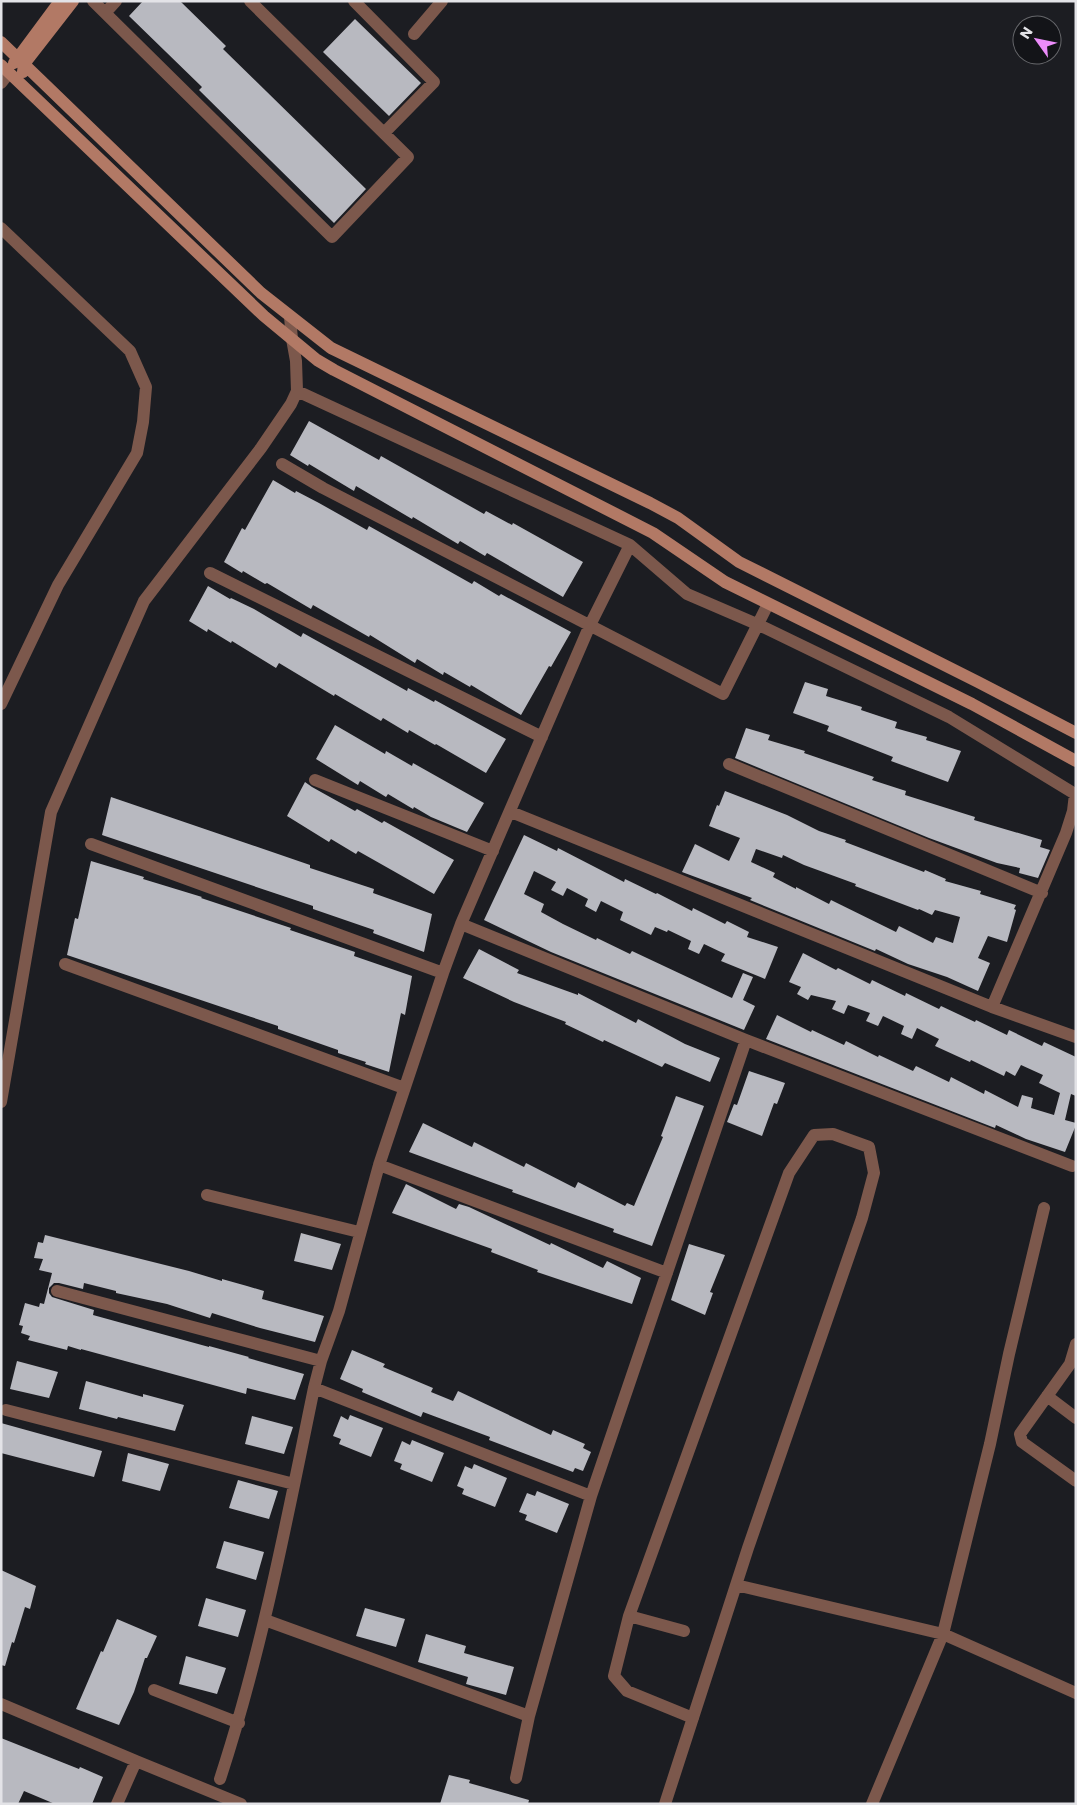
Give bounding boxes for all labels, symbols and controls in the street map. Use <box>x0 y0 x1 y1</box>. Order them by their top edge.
north arrow <box>1012 15 1062 65</box>
text: N <box>1015 23 1037 43</box>

